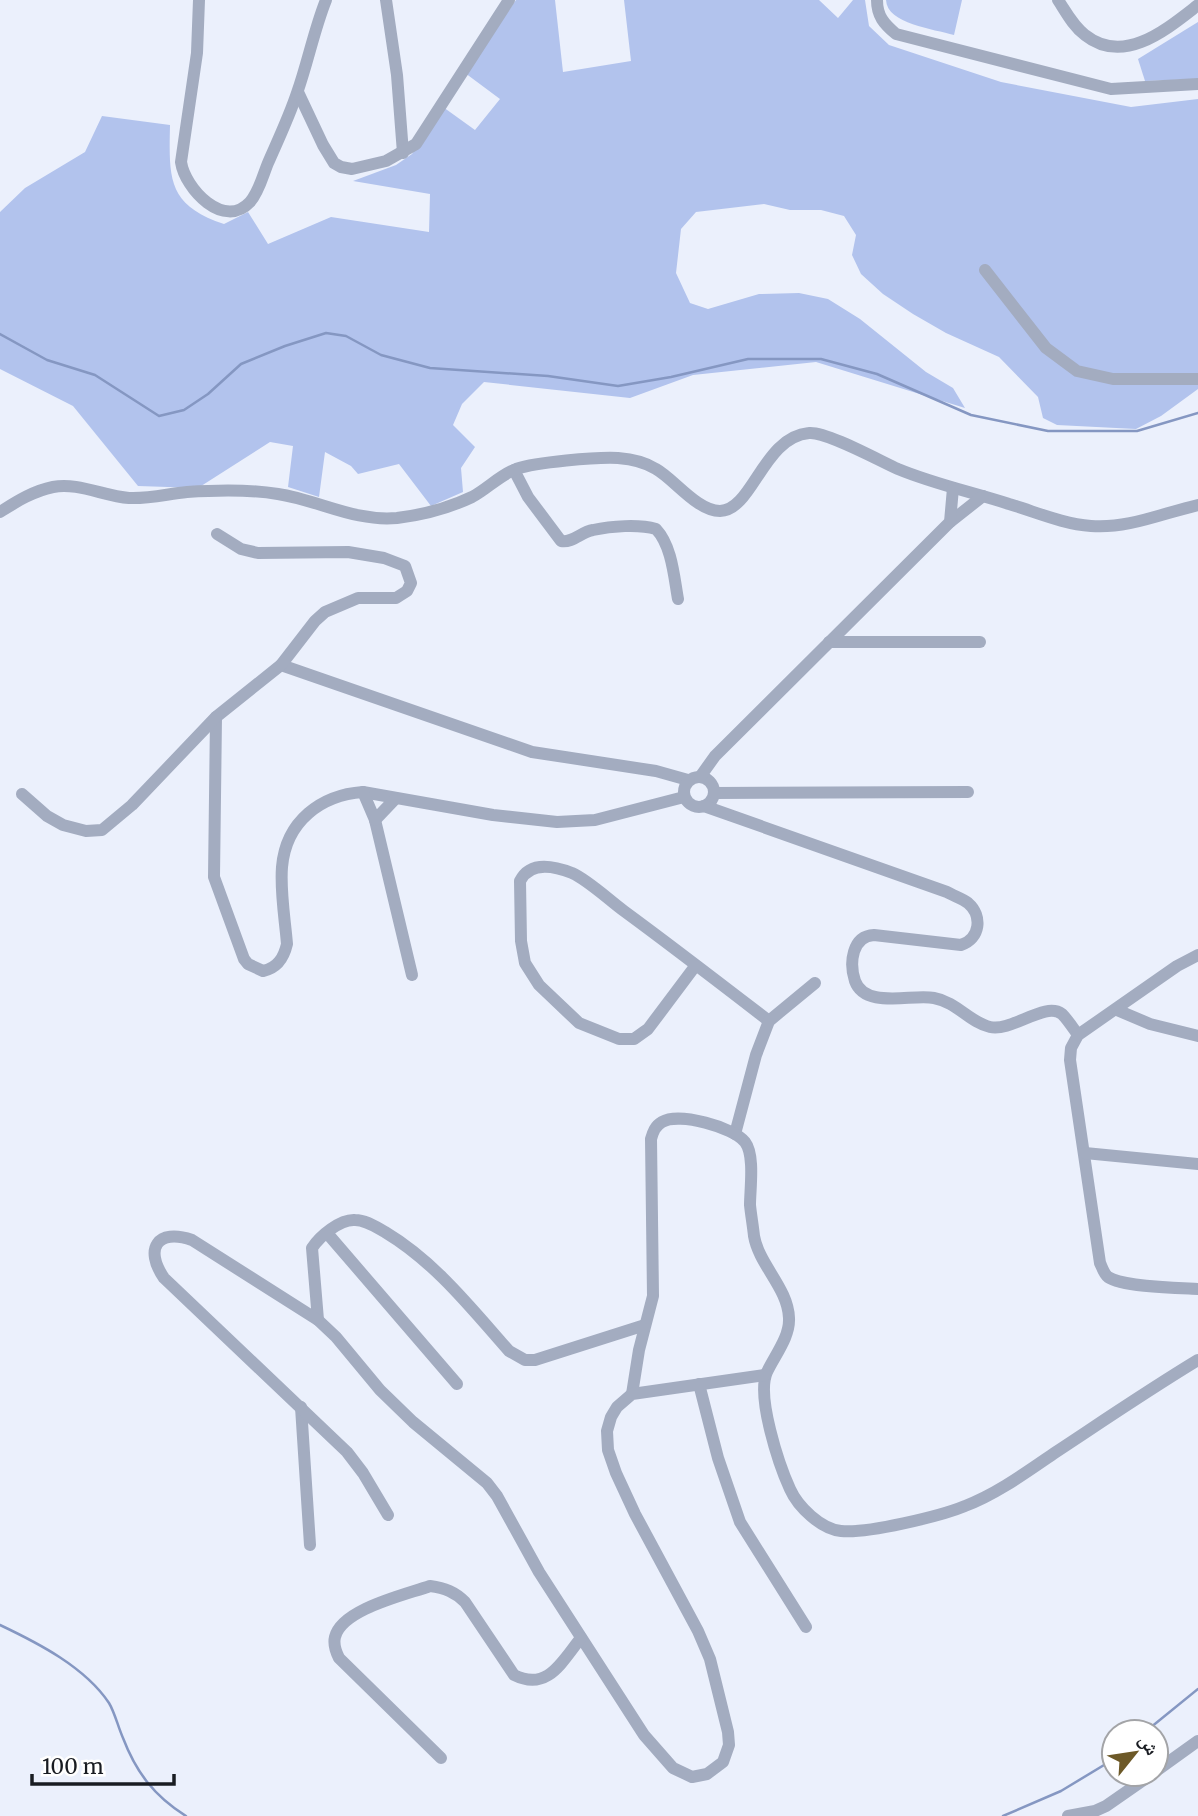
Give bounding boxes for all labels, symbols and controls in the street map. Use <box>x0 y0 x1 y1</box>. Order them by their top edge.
north arrow <box>1100 1718 1170 1788</box>
text: ش <box>1134 1730 1165 1759</box>
scale bar <box>32 1742 173 1786</box>
text: 100 m <box>42 1753 104 1780</box>

